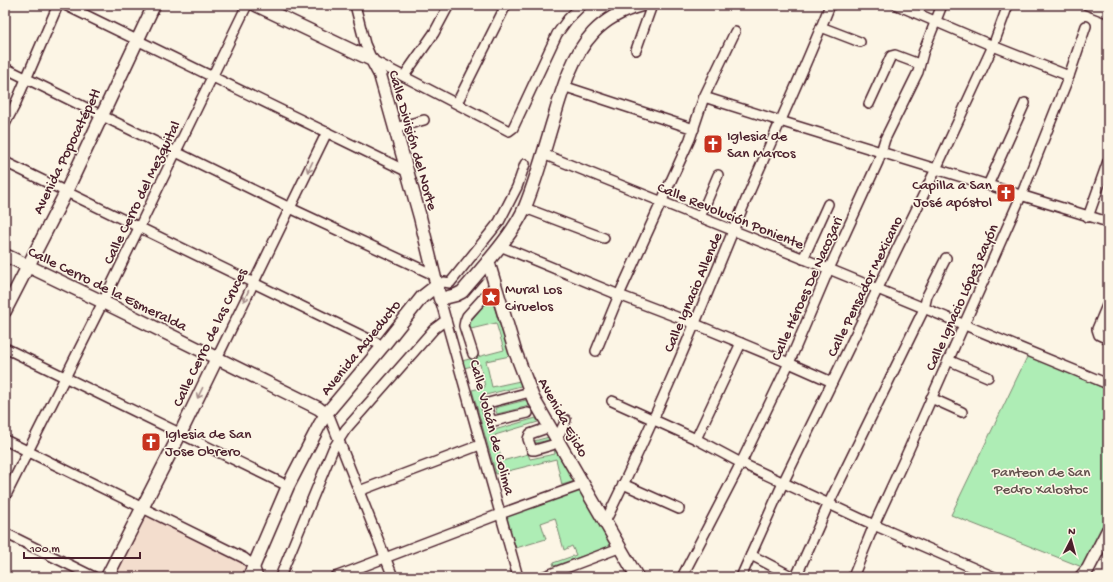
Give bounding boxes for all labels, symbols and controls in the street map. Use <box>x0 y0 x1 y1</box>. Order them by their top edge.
street label: Calle División del Norte <box>383 69 441 213</box>
street label: Avenida Popocatépetl <box>30 86 106 218</box>
street label: Calle Cerro del Mezquital <box>100 118 185 268</box>
place label: Iglesia de San Marcos <box>727 128 796 163</box>
church icon: Iglesia de San Marcos <box>702 133 724 155</box>
one-way arrow <box>305 161 313 173</box>
place label: Capilla a San José apóstol <box>912 177 992 212</box>
street label: Calle Revolución Poniente <box>654 179 807 255</box>
church icon: Capilla a San José apóstol <box>995 182 1017 204</box>
street label: Calle Pensador Mexicano <box>824 213 908 360</box>
street label: Calle Héroes De Nacozari <box>768 214 848 364</box>
street label: Calle Ignacio López Rayón <box>922 222 1003 374</box>
street label: Calle Ignacio Allende <box>660 230 727 355</box>
street label: Calle Cerro de la Esmeralda <box>25 243 190 336</box>
street label: Calle Cerro de las Cruces <box>169 265 252 410</box>
place label: Mural Los Ciruelos <box>505 281 562 316</box>
place icon: Mural Los Ciruelos <box>480 286 502 308</box>
one-way arrow <box>242 290 249 302</box>
street label: Avenida Acueducto <box>317 297 406 400</box>
street label: Calle Volcán de Colima <box>464 358 518 498</box>
street label: Avenida Ejido <box>533 375 592 461</box>
one-way arrow <box>195 387 203 399</box>
place label: Iglesia de San Jose Obrero <box>165 426 251 461</box>
church icon: Iglesia de San Jose Obrero <box>140 431 162 453</box>
park label: Panteon de San Pedro Xalostoc <box>991 464 1090 499</box>
north arrow <box>1051 520 1091 560</box>
text: N <box>1068 526 1076 538</box>
scale bar <box>24 534 140 560</box>
text: 100 m <box>29 543 60 557</box>

